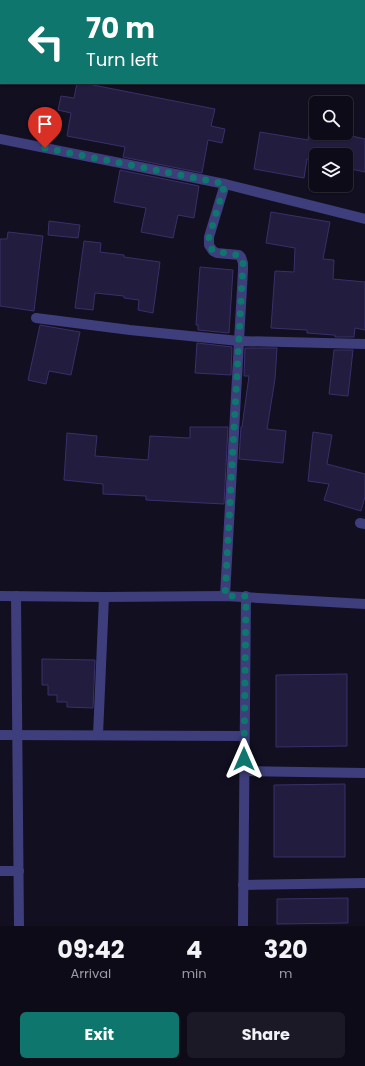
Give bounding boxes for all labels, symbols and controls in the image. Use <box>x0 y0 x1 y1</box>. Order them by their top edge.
text: 70 m <box>86 9 155 48</box>
icon: left <box>20 16 72 68</box>
text: Turn left <box>86 47 158 72</box>
map controls <box>309 96 353 192</box>
button: search <box>309 96 353 140</box>
pin <box>28 107 62 148</box>
icon: arrive <box>34 113 56 135</box>
button: layers <box>309 148 353 192</box>
position arrow <box>223 738 265 780</box>
text: 09:42 <box>57 933 124 966</box>
text: 4 <box>186 933 202 966</box>
text: 320 <box>264 933 308 966</box>
text: Arrival <box>70 964 111 983</box>
text: min <box>182 964 207 983</box>
text: m <box>279 964 292 983</box>
button: Exit <box>20 1012 179 1058</box>
button: Share <box>187 1012 345 1058</box>

